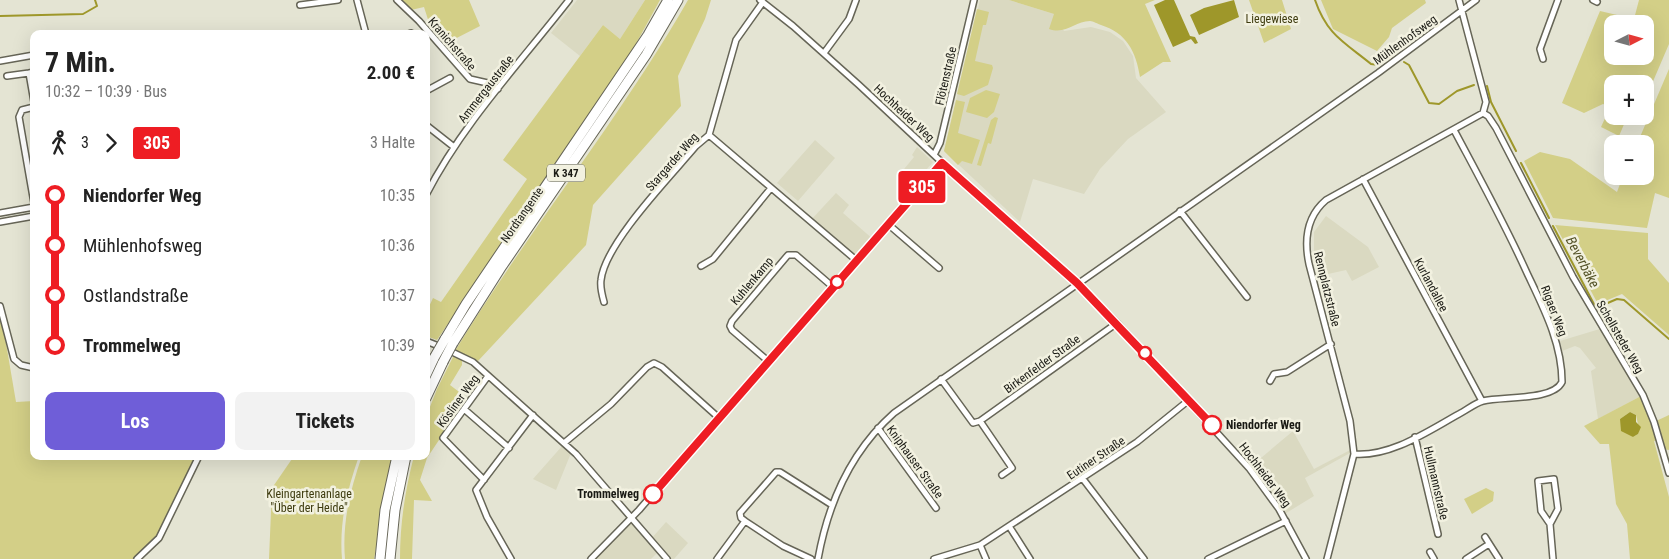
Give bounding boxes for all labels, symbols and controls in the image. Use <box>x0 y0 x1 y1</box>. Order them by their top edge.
park label: Liegewiese <box>1246 12 1299 26</box>
street label: Mühlenhofsweg <box>1370 12 1440 68</box>
street label: Kranichstraße <box>425 15 479 74</box>
north arrow <box>1604 15 1654 65</box>
map controls <box>1604 15 1654 185</box>
street label: Flötenstraße <box>932 45 960 107</box>
text: 7 Min. <box>45 46 116 79</box>
street label: Ammergaustraße <box>455 52 517 126</box>
text: 2.00 € <box>367 61 415 84</box>
button: + <box>1604 75 1654 125</box>
street label: Hochheider Weg <box>871 81 937 145</box>
text: 10:32 – 10:39 · Bus <box>45 82 167 101</box>
icon: walk <box>45 129 73 157</box>
icon: forward <box>97 129 125 157</box>
street label: Stargarder Weg <box>643 130 701 194</box>
text: 305 <box>143 132 170 153</box>
text: 3 <box>81 133 89 152</box>
text: 3 Halte <box>370 133 415 152</box>
button: − <box>1604 135 1654 185</box>
road number: K 347 <box>547 164 585 182</box>
line badge: 305 <box>893 171 951 203</box>
text: 305 <box>908 176 936 197</box>
text: Niendorfer Weg <box>83 184 202 207</box>
street label: Nordtangente <box>498 184 546 245</box>
text: 10:35 <box>380 186 415 205</box>
text: Mühlenhofsweg <box>83 234 202 257</box>
water label: Beverbäke <box>1563 234 1603 290</box>
text: 10:36 <box>380 236 415 255</box>
street label: Rennplatzstraße <box>1311 250 1343 328</box>
street label: Kuhlenkamp <box>728 254 776 308</box>
street label: Kurlandallee <box>1411 256 1451 315</box>
unlabelled marker <box>830 275 844 289</box>
text: Ostlandstraße <box>83 284 188 307</box>
street label: Rigaer Weg <box>1538 284 1570 338</box>
text: 10:37 <box>380 286 415 305</box>
street label: Schellsteder Weg <box>1593 298 1647 376</box>
street label: Birkenfelder Straße <box>1001 332 1083 396</box>
text: Trommelweg <box>83 334 181 357</box>
text: 10:39 <box>380 336 415 355</box>
unlabelled marker <box>1138 346 1152 360</box>
street label: Kösliner Weg <box>434 372 482 430</box>
button: Los <box>45 392 225 450</box>
button: Tickets <box>235 392 415 450</box>
marker: Niendorfer Weg <box>1202 415 1222 435</box>
place label: Niendorfer Weg <box>1226 418 1301 432</box>
street label: Kniphauser Straße <box>884 423 946 501</box>
street label: Eutiner Straße <box>1064 433 1128 482</box>
street label: Hochheider Weg <box>1236 440 1294 510</box>
street label: Hullmannstraße <box>1421 445 1451 522</box>
marker: Trommelweg <box>643 484 663 504</box>
park label: Kleingartenanlage "Über der Heide" <box>266 487 352 515</box>
place label: Trommelweg <box>577 487 639 501</box>

